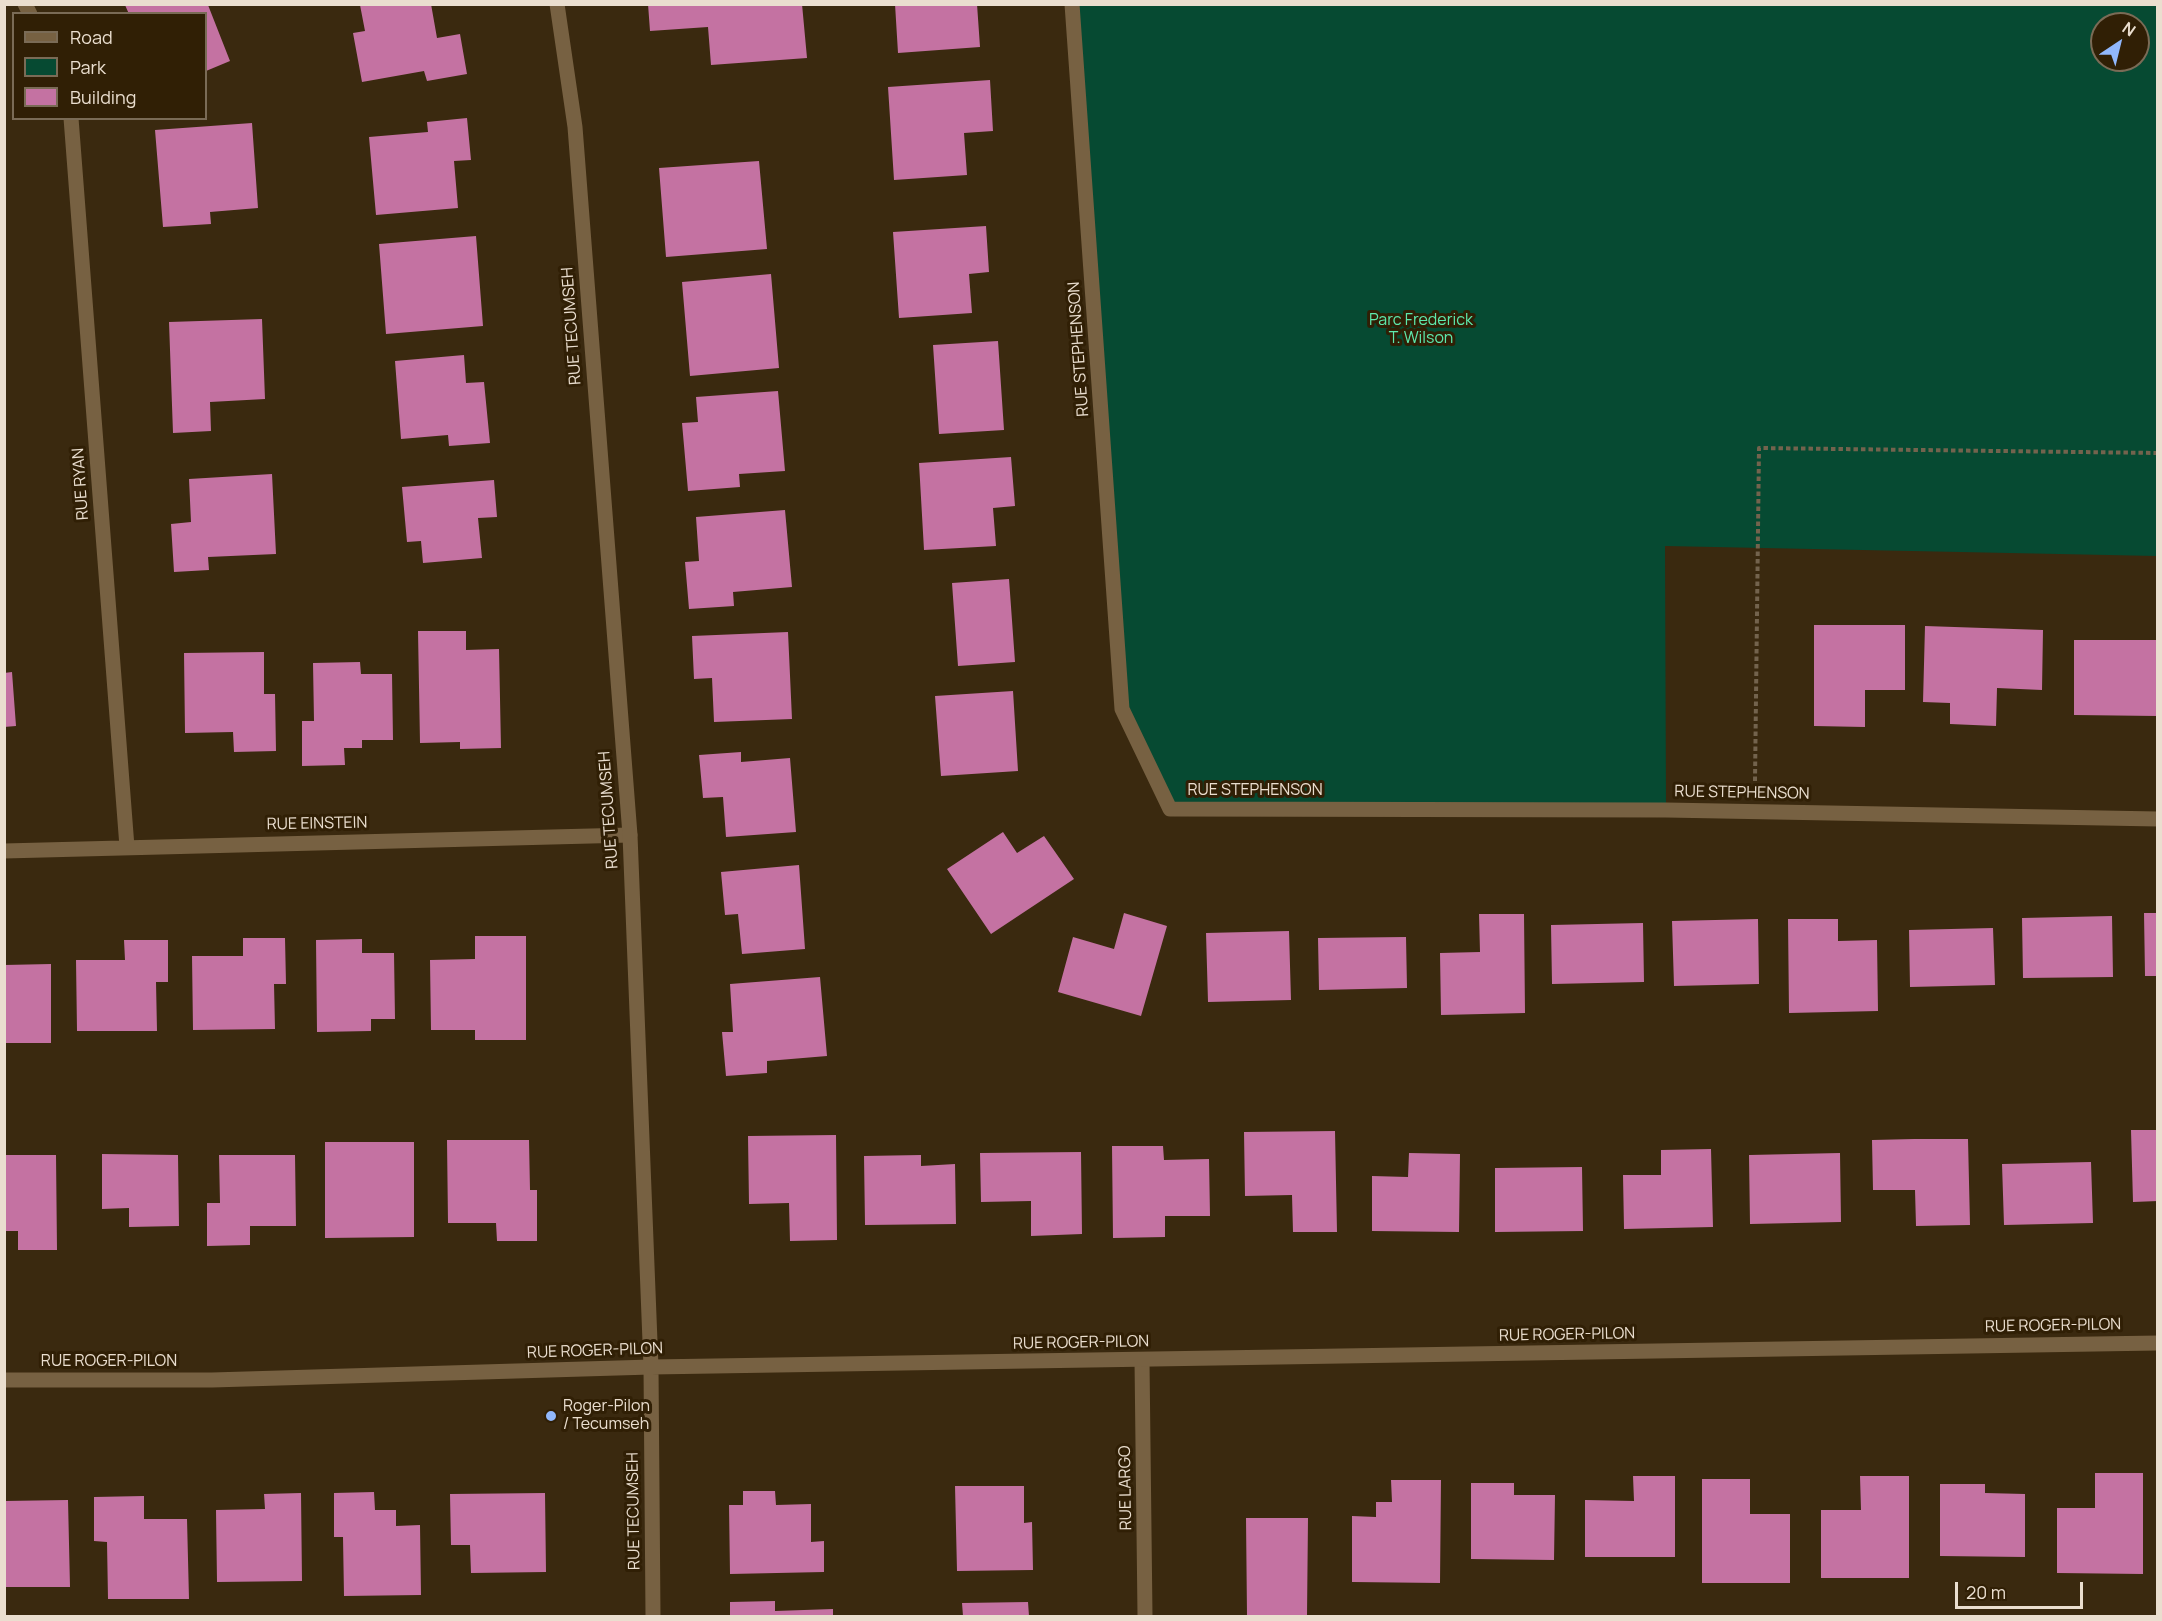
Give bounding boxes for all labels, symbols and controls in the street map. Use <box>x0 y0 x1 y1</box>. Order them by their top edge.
legend <box>12 12 207 120</box>
north arrow <box>2090 12 2150 72</box>
text: N <box>2118 17 2140 41</box>
text: Road <box>70 25 113 49</box>
text: Park <box>70 55 106 79</box>
text: Building <box>70 85 136 109</box>
street label: RUE TECUMSEH <box>558 266 586 386</box>
street label: RUE STEPHENSON <box>1065 281 1093 417</box>
park label: Parc Frederick T. Wilson <box>1369 311 1473 349</box>
street label: RUE RYAN <box>69 447 93 521</box>
street label: RUE TECUMSEH <box>595 750 623 870</box>
street label: RUE STEPHENSON <box>1187 781 1323 801</box>
street label: RUE STEPHENSON <box>1674 782 1810 804</box>
street label: RUE EINSTEIN <box>267 814 367 834</box>
street label: RUE ROGER-PILON <box>1985 1315 2121 1337</box>
street label: RUE ROGER-PILON <box>1499 1324 1635 1346</box>
street label: RUE ROGER-PILON <box>1013 1332 1149 1354</box>
street label: RUE ROGER-PILON <box>527 1339 663 1363</box>
street label: RUE ROGER-PILON <box>41 1352 177 1372</box>
place label: Roger-Pilon / Tecumseh <box>563 1397 650 1435</box>
marker: Roger-Pilon / Tecumseh <box>544 1409 558 1423</box>
street label: RUE LARGO <box>1116 1445 1136 1531</box>
street label: RUE TECUMSEH <box>623 1452 645 1570</box>
scale bar <box>1958 1570 2086 1608</box>
text: 20 m <box>1966 1580 2006 1604</box>

